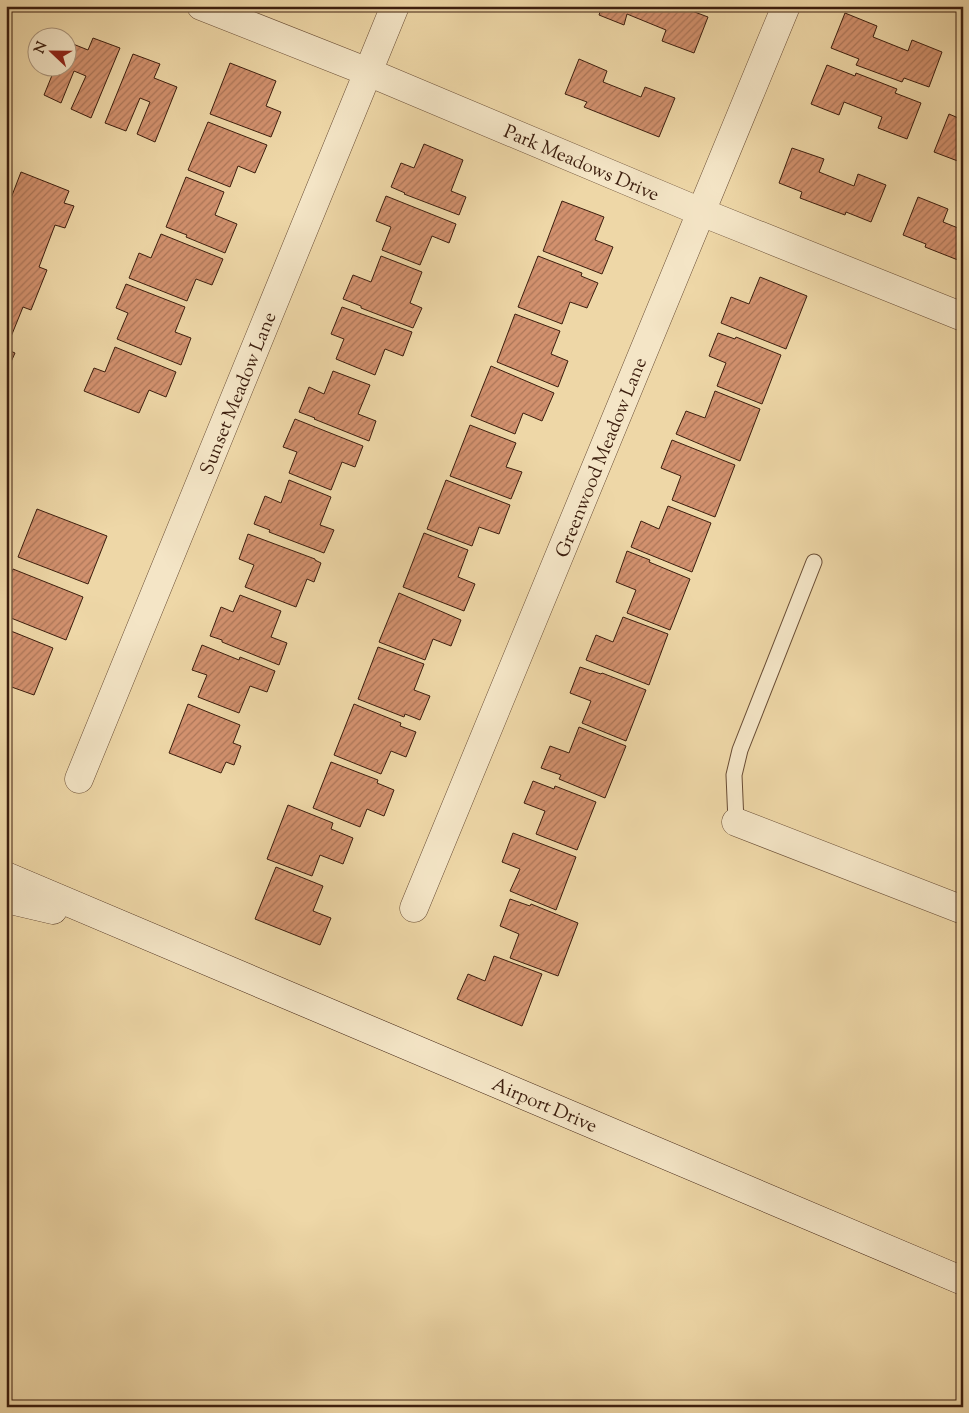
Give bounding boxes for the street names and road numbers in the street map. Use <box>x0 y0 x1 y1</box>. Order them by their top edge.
street label: Park Meadows Drive <box>499 119 663 209</box>
street label: Sunset Meadow Lane <box>194 308 284 479</box>
street label: Greenwood Meadow Lane <box>550 354 655 562</box>
street label: Airport Drive <box>487 1072 601 1141</box>

